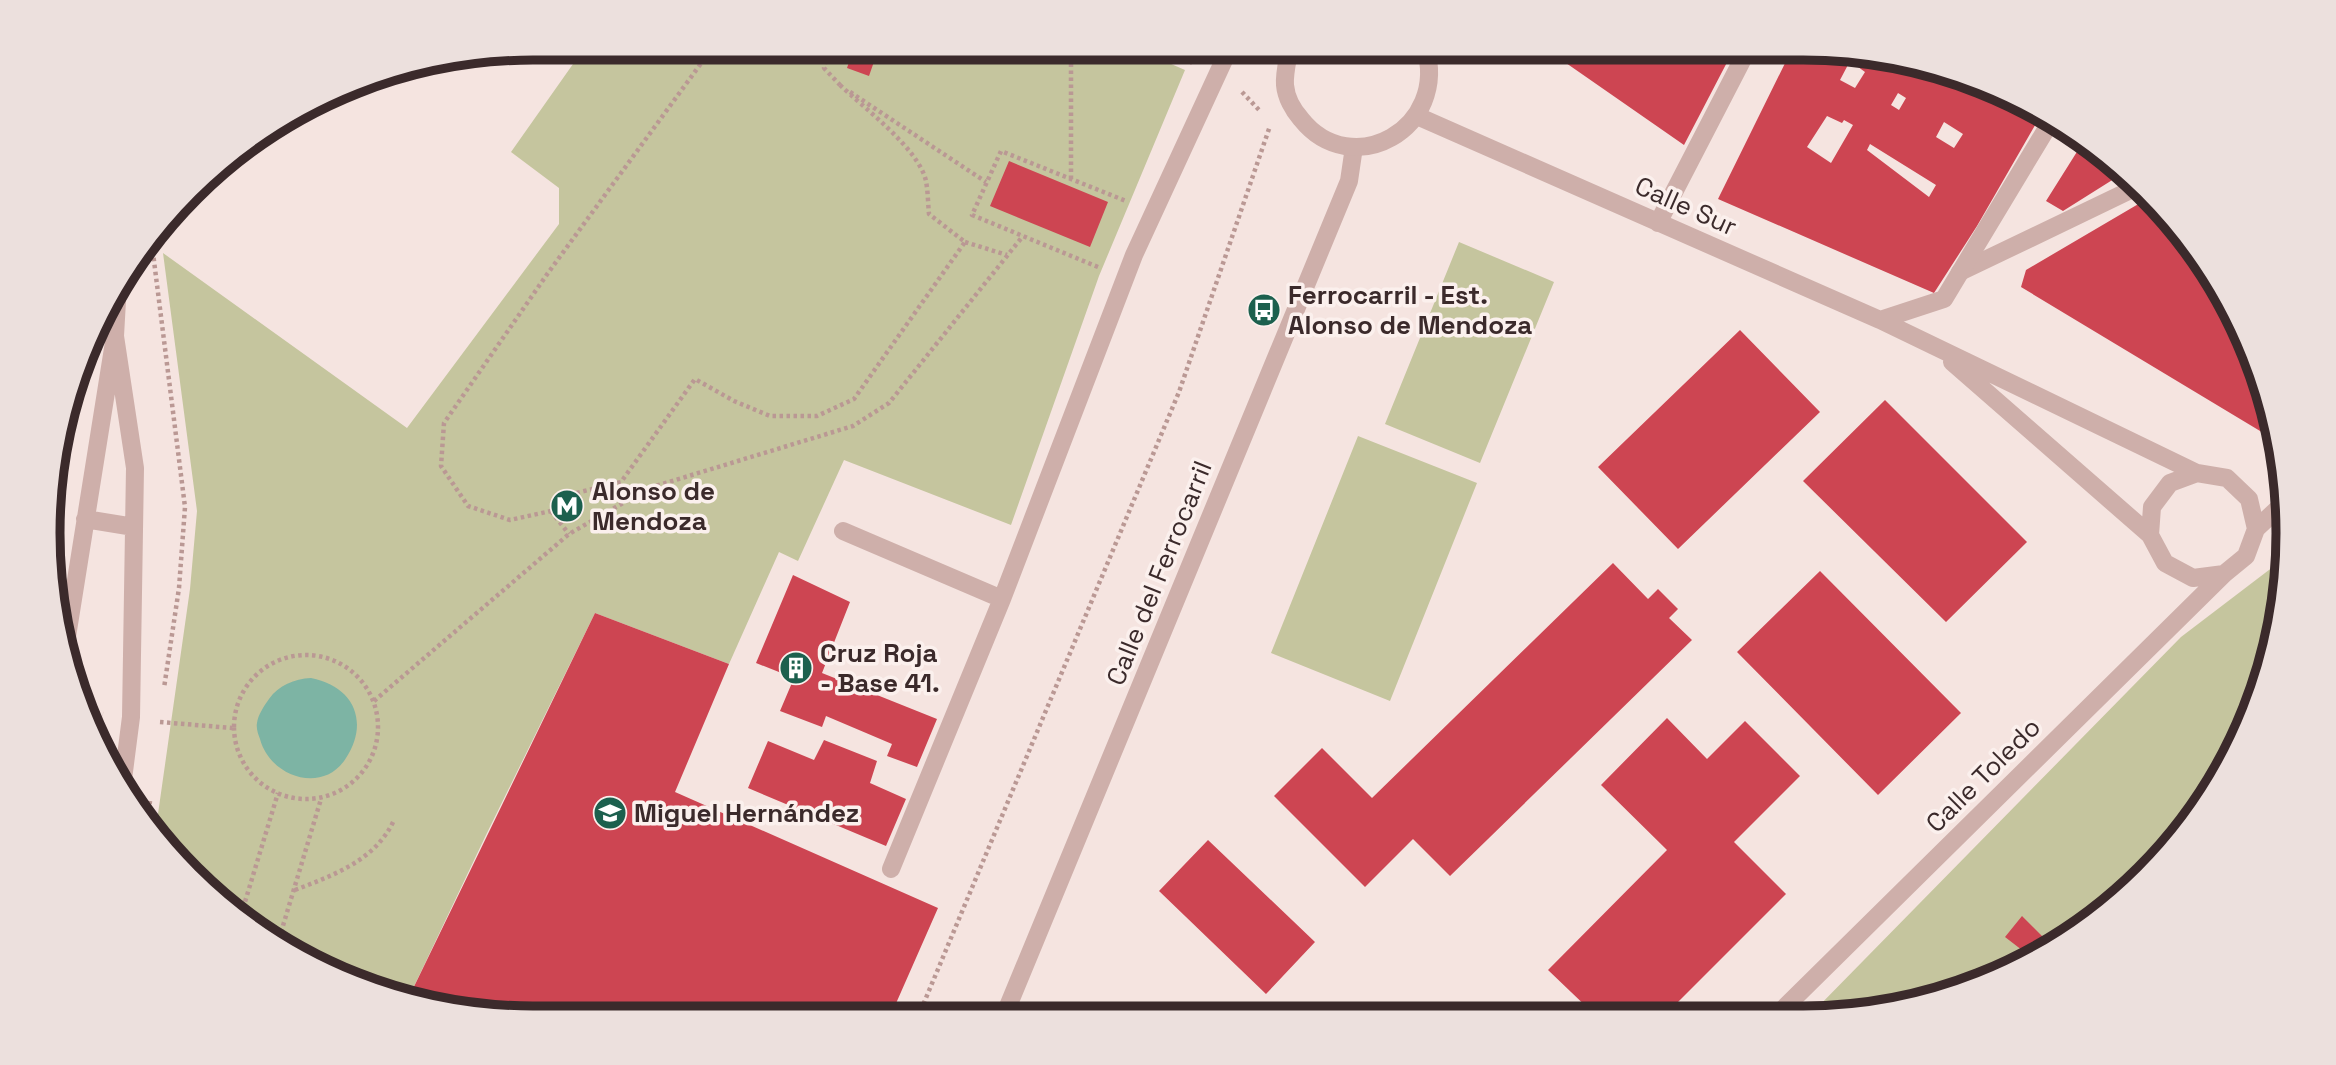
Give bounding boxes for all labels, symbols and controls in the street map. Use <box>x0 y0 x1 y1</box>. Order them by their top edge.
street label: Calle Sur <box>1630 168 1742 244</box>
place label: Ferrocarril - Est. Alonso de Mendoza <box>1288 278 1532 342</box>
bus stop icon: Ferrocarril - Est. Alonso de Mendoza <box>1245 291 1283 329</box>
street label: Calle del Ferrocarril <box>1098 456 1220 690</box>
place label: Alonso de Mendoza <box>592 474 715 538</box>
metro station icon: Alonso de Mendoza <box>548 487 586 525</box>
place label: Cruz Roja - Base 41. <box>820 636 940 700</box>
building icon: Cruz Roja - Base 41. <box>777 649 815 687</box>
street label: Calle Toledo <box>1918 710 2048 840</box>
school or university icon: Miguel Hernández <box>591 794 629 832</box>
place label: Miguel Hernández <box>634 796 859 830</box>

